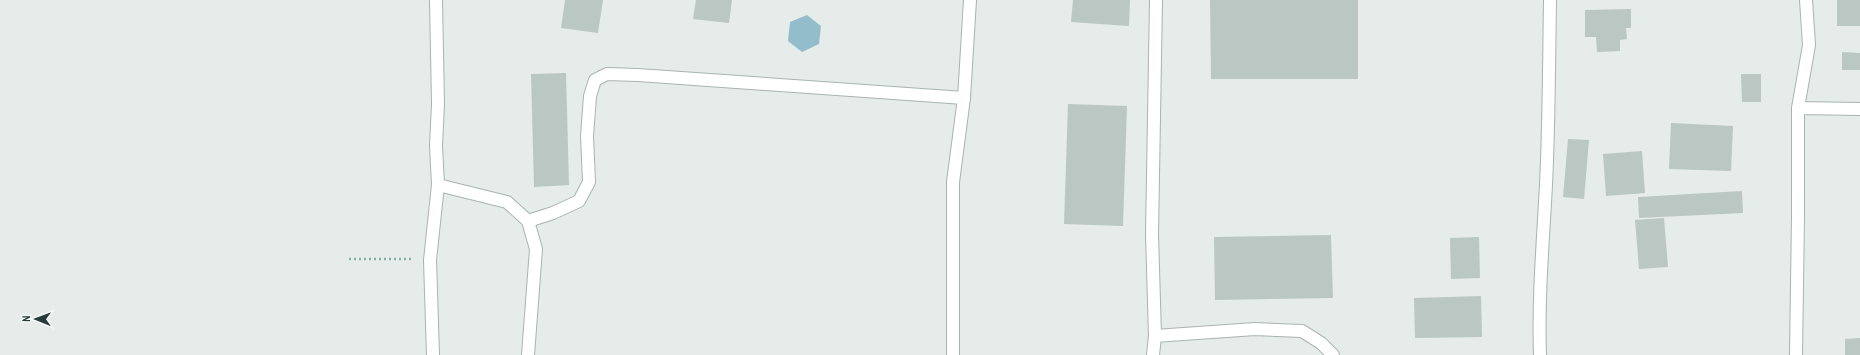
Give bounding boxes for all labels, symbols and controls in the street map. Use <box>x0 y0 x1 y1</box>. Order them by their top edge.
north arrow <box>16 299 56 339</box>
text: N <box>19 316 33 322</box>

